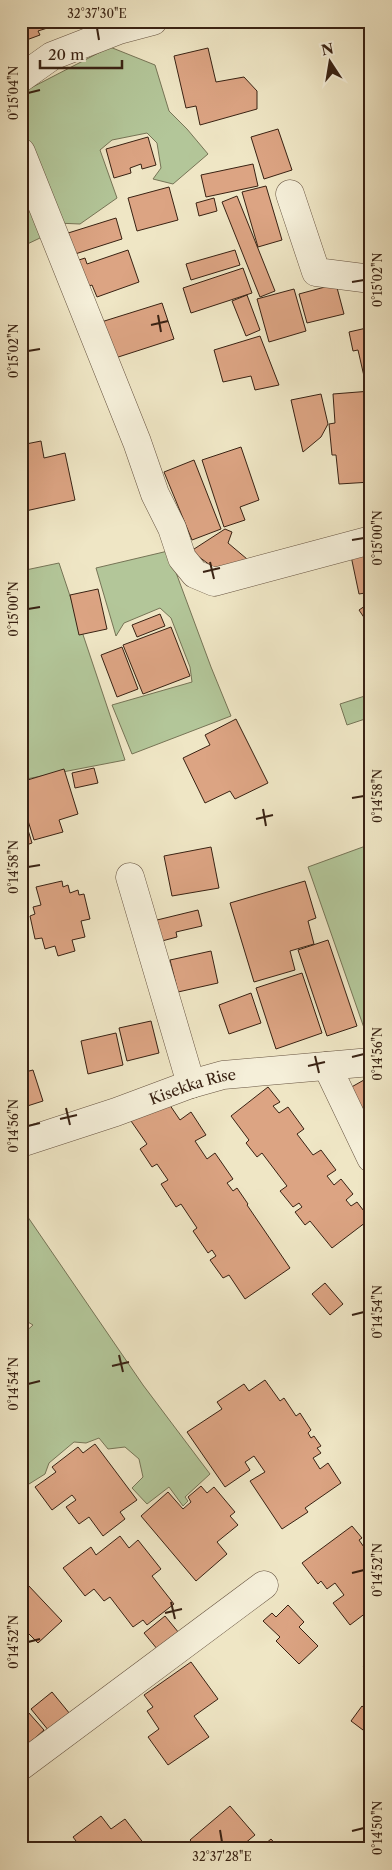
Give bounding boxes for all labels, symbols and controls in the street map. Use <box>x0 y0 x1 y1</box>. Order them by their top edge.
text: 32°37'30"E <box>67 6 127 21</box>
scale bar <box>40 38 122 70</box>
north arrow <box>304 38 354 88</box>
text: N <box>319 39 335 59</box>
text: 20 m <box>48 45 84 64</box>
text: 0°15'04"N <box>6 66 21 120</box>
text: 0°15'02"N <box>370 253 385 307</box>
text: 0°15'02"N <box>6 324 21 378</box>
text: 0°15'00"N <box>370 510 385 566</box>
text: 0°15'00"N <box>6 581 21 637</box>
text: 0°14'58"N <box>370 769 385 823</box>
text: 0°14'58"N <box>6 840 21 894</box>
text: 0°14'56"N <box>370 1027 385 1081</box>
street label: Kisekka Rise <box>146 1064 237 1108</box>
text: 0°14'56"N <box>6 1099 21 1153</box>
text: 0°14'54"N <box>370 1285 385 1339</box>
text: 0°14'54"N <box>6 1357 21 1411</box>
text: 0°14'52"N <box>370 1543 385 1597</box>
text: 0°14'52"N <box>6 1615 21 1669</box>
text: 0°14'50"N <box>370 1801 385 1855</box>
text: 32°37'28"E <box>192 1849 252 1864</box>

